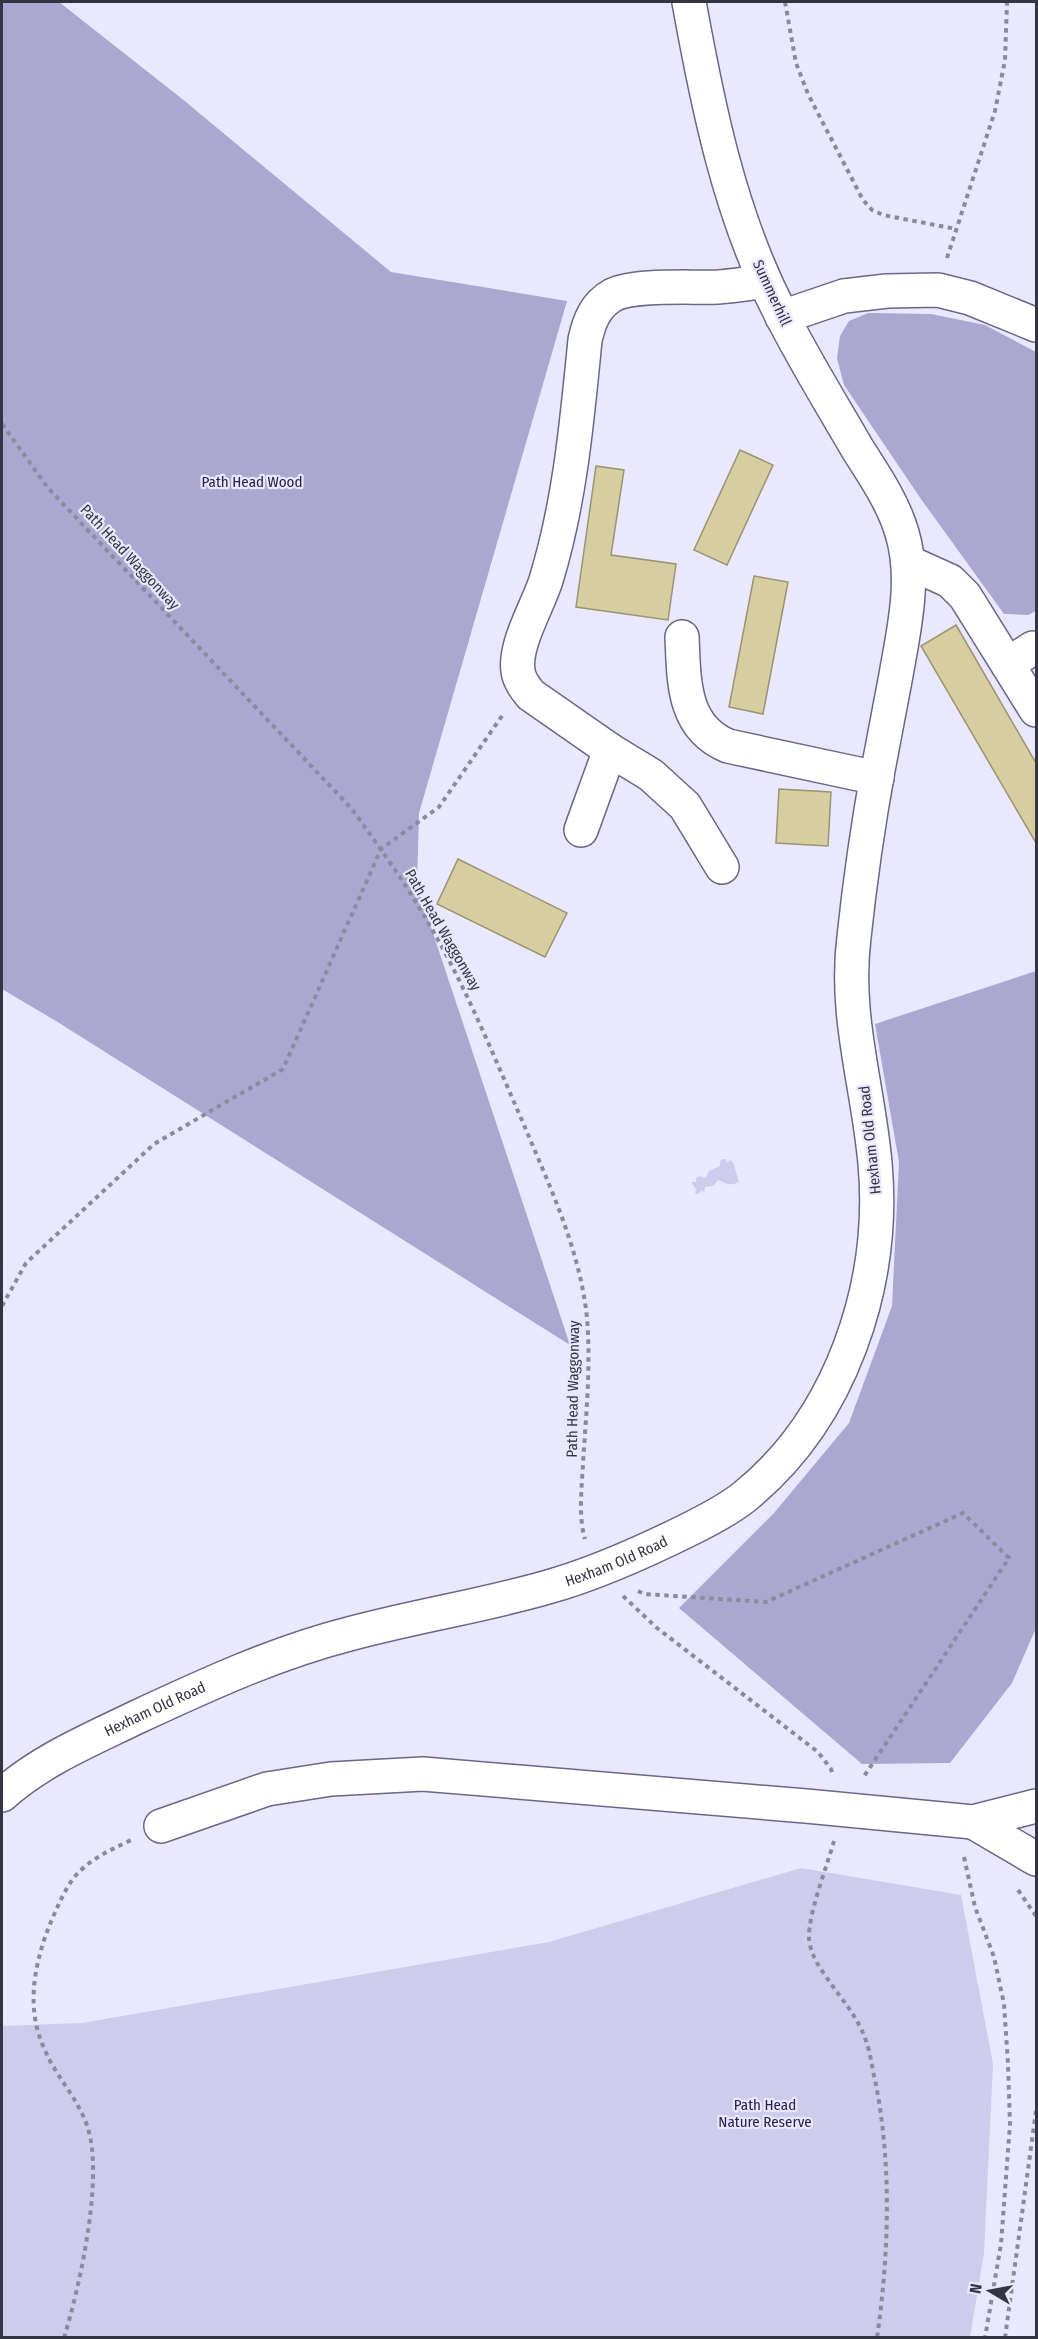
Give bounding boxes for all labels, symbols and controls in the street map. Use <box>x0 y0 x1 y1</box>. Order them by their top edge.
street label: Summerhill <box>749 257 795 329</box>
park label: Path Head Wood <box>202 473 302 491</box>
street label: Path Head Waggonway <box>77 501 184 614</box>
street label: Path Head Waggonway <box>401 866 485 994</box>
street label: Hexham Old Road <box>855 1085 885 1195</box>
street label: Path Head Waggonway <box>563 1320 583 1458</box>
street label: Hexham Old Road <box>563 1532 671 1590</box>
street label: Hexham Old Road <box>101 1678 208 1740</box>
park label: Path Head Nature Reserve <box>718 2096 812 2131</box>
north arrow <box>960 2261 1020 2321</box>
text: N <box>966 2282 986 2295</box>

